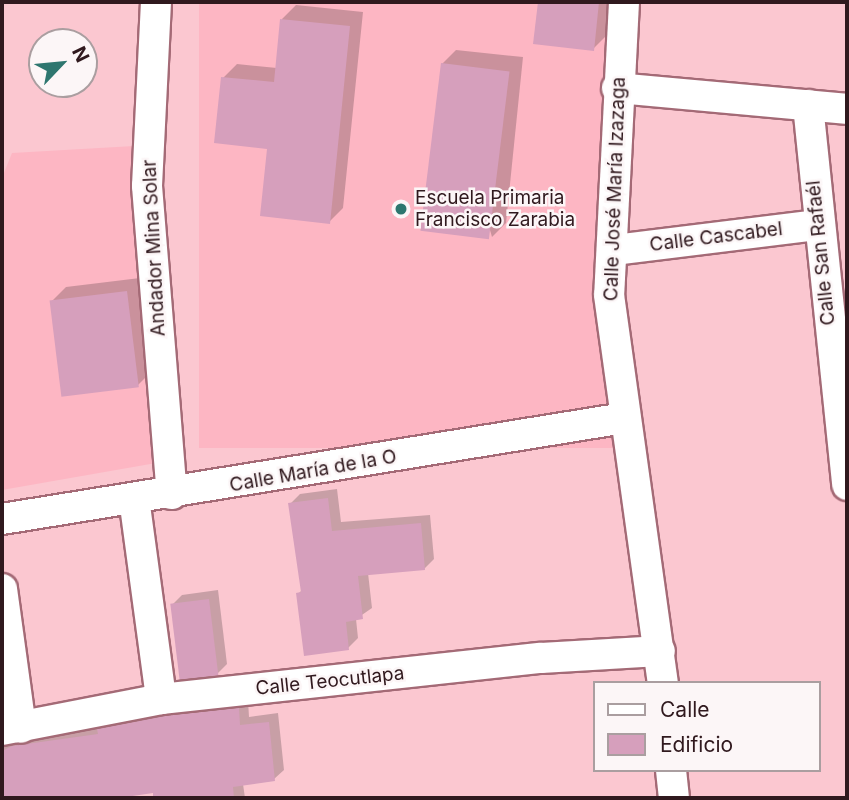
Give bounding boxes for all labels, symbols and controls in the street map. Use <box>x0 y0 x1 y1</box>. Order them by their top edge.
north arrow <box>28 28 98 98</box>
text: N <box>67 43 94 66</box>
street label: Calle José María Izazaga <box>600 76 630 302</box>
street label: Andador Mina Solar <box>138 159 170 337</box>
street label: Calle San Rafaél <box>802 179 840 327</box>
place label: Escuela Primaria Francisco Zarabia <box>415 187 575 231</box>
marker: Escuela Primaria Francisco Zarabia <box>393 201 409 217</box>
street label: Calle Cascabel <box>648 218 784 256</box>
street label: Calle María de la O <box>228 445 398 497</box>
street label: Calle Teocutlapa <box>254 662 406 700</box>
legend <box>594 681 821 772</box>
text: Calle <box>660 697 710 722</box>
text: Edificio <box>660 732 733 757</box>

